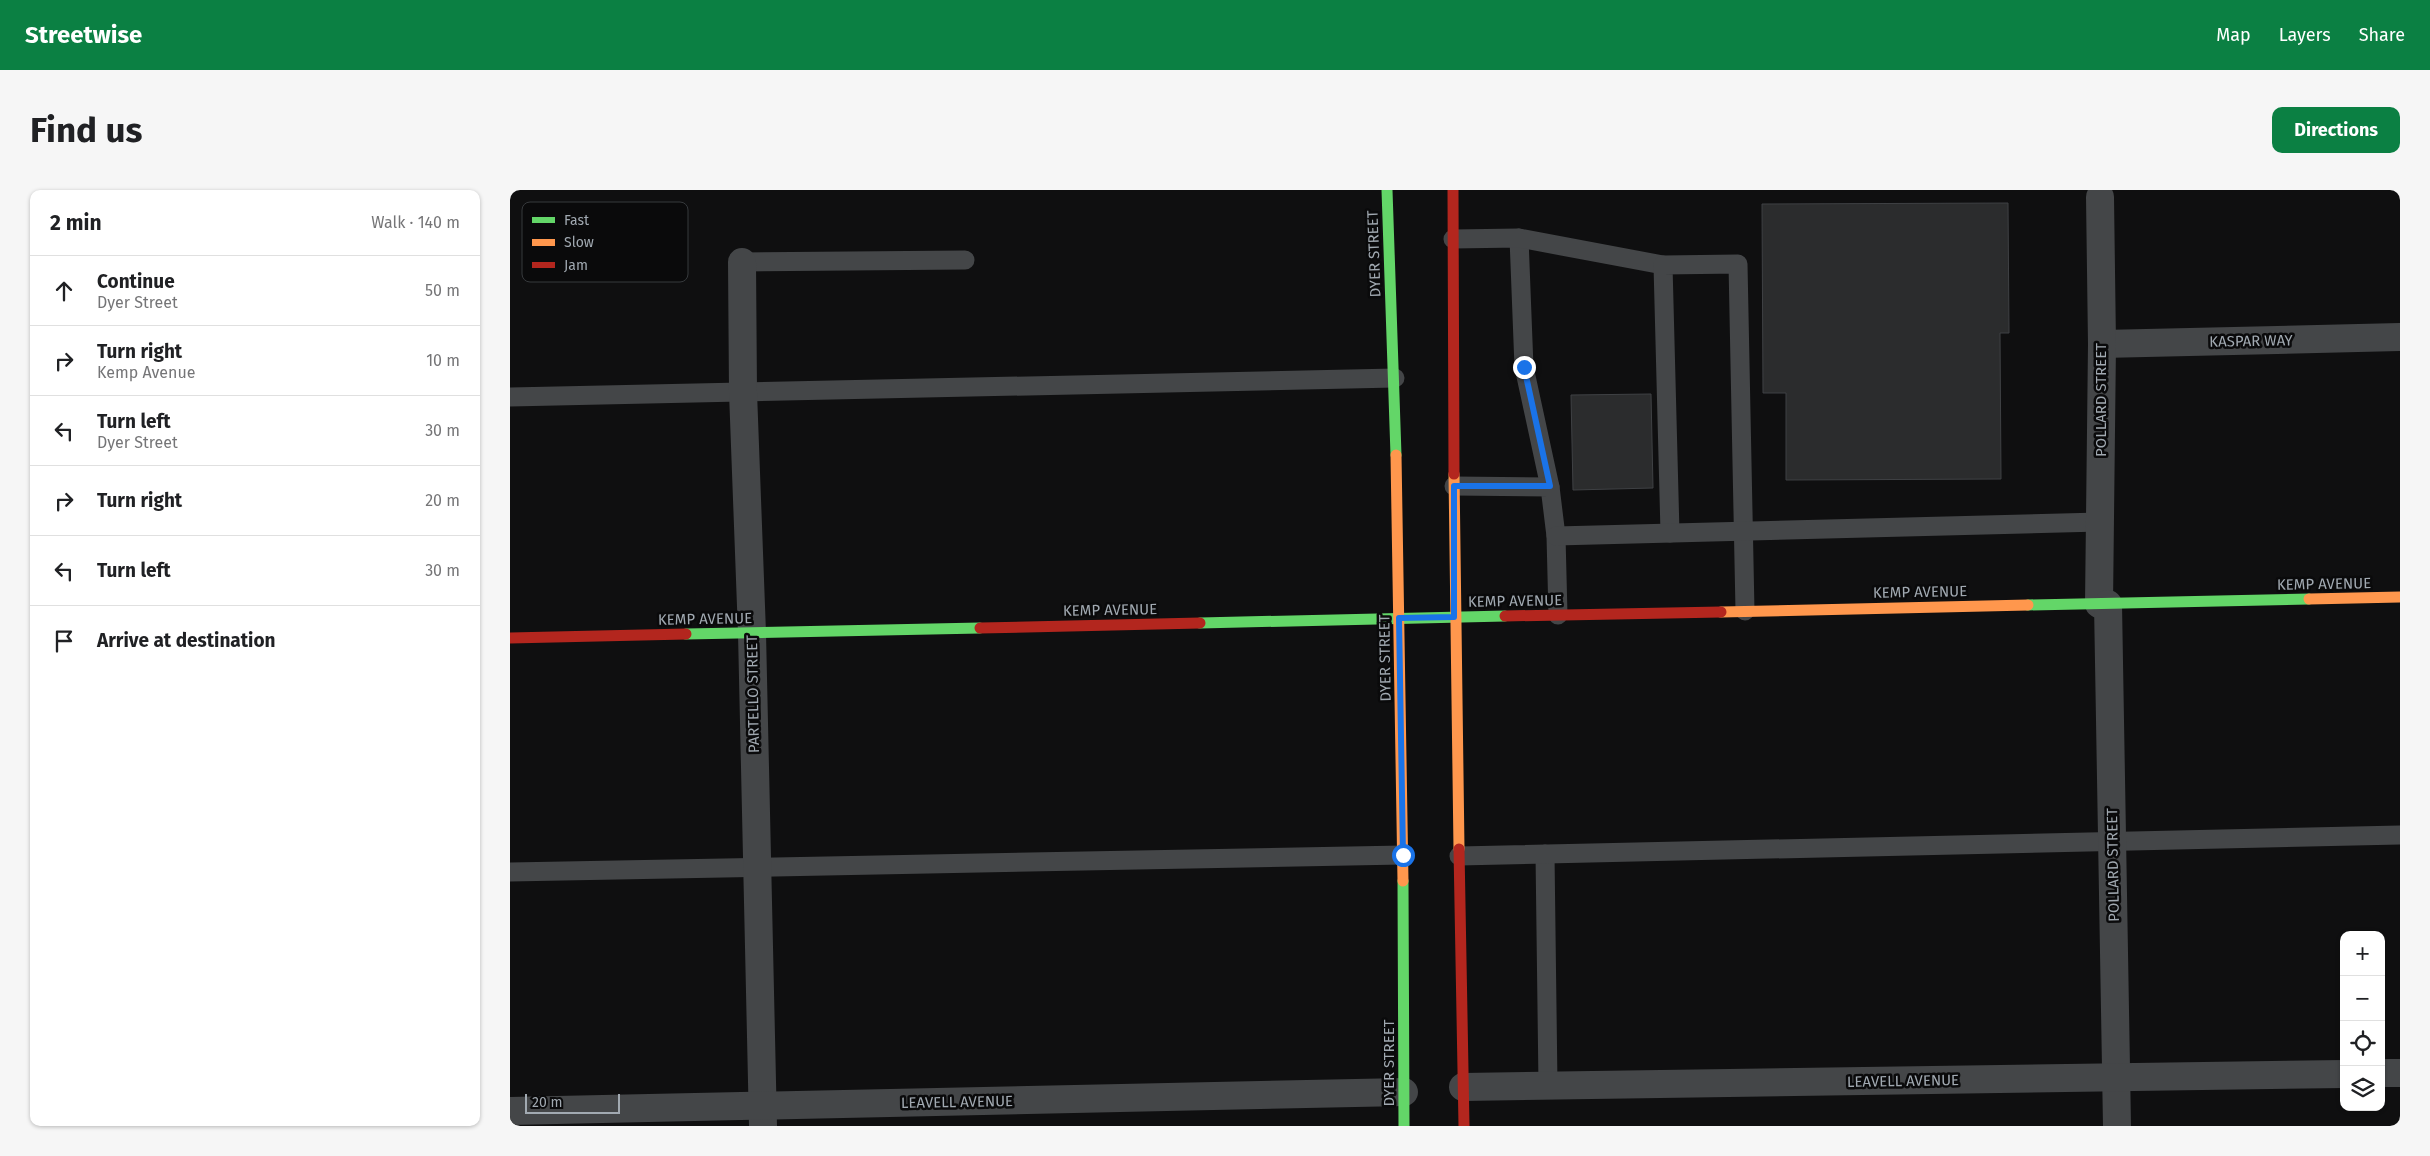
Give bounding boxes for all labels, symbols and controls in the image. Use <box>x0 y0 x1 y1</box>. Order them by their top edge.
text: Streetwise <box>25 21 142 49</box>
text: Map <box>2216 24 2251 46</box>
text: Layers <box>2279 24 2331 46</box>
text: Share <box>2359 24 2405 46</box>
button: Directions <box>2272 107 2400 153</box>
text: Find us <box>30 109 142 151</box>
legend <box>522 202 688 282</box>
text: 2 min <box>50 210 102 236</box>
street label: DYER STREET <box>1363 210 1385 298</box>
text: Fast <box>564 212 590 229</box>
text: Walk · 140 m <box>371 213 460 232</box>
text: Slow <box>564 234 594 251</box>
text: Jam <box>564 257 588 274</box>
text: Continue <box>97 270 175 293</box>
icon: ahead <box>50 277 78 305</box>
text: 50 m <box>425 281 460 300</box>
text: Dyer Street <box>97 293 178 312</box>
street label: KASPAR WAY <box>2209 331 2294 351</box>
text: Turn right <box>97 340 182 363</box>
street label: POLLARD STREET <box>2092 343 2110 457</box>
icon: right <box>50 347 78 375</box>
text: 10 m <box>426 351 460 370</box>
route end <box>1513 356 1536 379</box>
text: Kemp Avenue <box>97 363 195 382</box>
text: Turn left <box>97 410 171 433</box>
icon: left <box>50 417 78 445</box>
text: 30 m <box>425 421 460 440</box>
text: Dyer Street <box>97 433 178 452</box>
icon: right <box>50 487 78 515</box>
text: Turn right <box>97 489 182 512</box>
text: 20 m <box>425 491 460 510</box>
icon: left <box>50 557 78 585</box>
text: Turn left <box>97 559 171 582</box>
text: 30 m <box>425 561 460 580</box>
street label: KEMP AVENUE <box>2277 574 2371 594</box>
street label: KEMP AVENUE <box>1873 582 1967 602</box>
street label: KEMP AVENUE <box>1468 591 1562 611</box>
street label: KEMP AVENUE <box>1063 600 1157 620</box>
street label: KEMP AVENUE <box>658 609 752 629</box>
street label: DYER STREET <box>1375 614 1395 702</box>
icon: arrive <box>50 627 78 655</box>
text: Arrive at destination <box>97 629 276 652</box>
street label: PARTELLO STREET <box>743 635 763 753</box>
street label: POLLARD STREET <box>2103 808 2123 922</box>
route start <box>1392 844 1415 867</box>
map controls <box>2340 931 2385 1111</box>
button: + <box>2340 931 2385 976</box>
button: − <box>2340 976 2385 1021</box>
street label: DYER STREET <box>1380 1019 1398 1107</box>
button: locate <box>2340 1021 2385 1066</box>
button: layers <box>2340 1066 2385 1111</box>
street label: LEAVELL AVENUE <box>1847 1071 1959 1091</box>
scale bar <box>525 1091 620 1114</box>
street label: LEAVELL AVENUE <box>901 1092 1013 1112</box>
text: 20 m <box>532 1094 562 1111</box>

